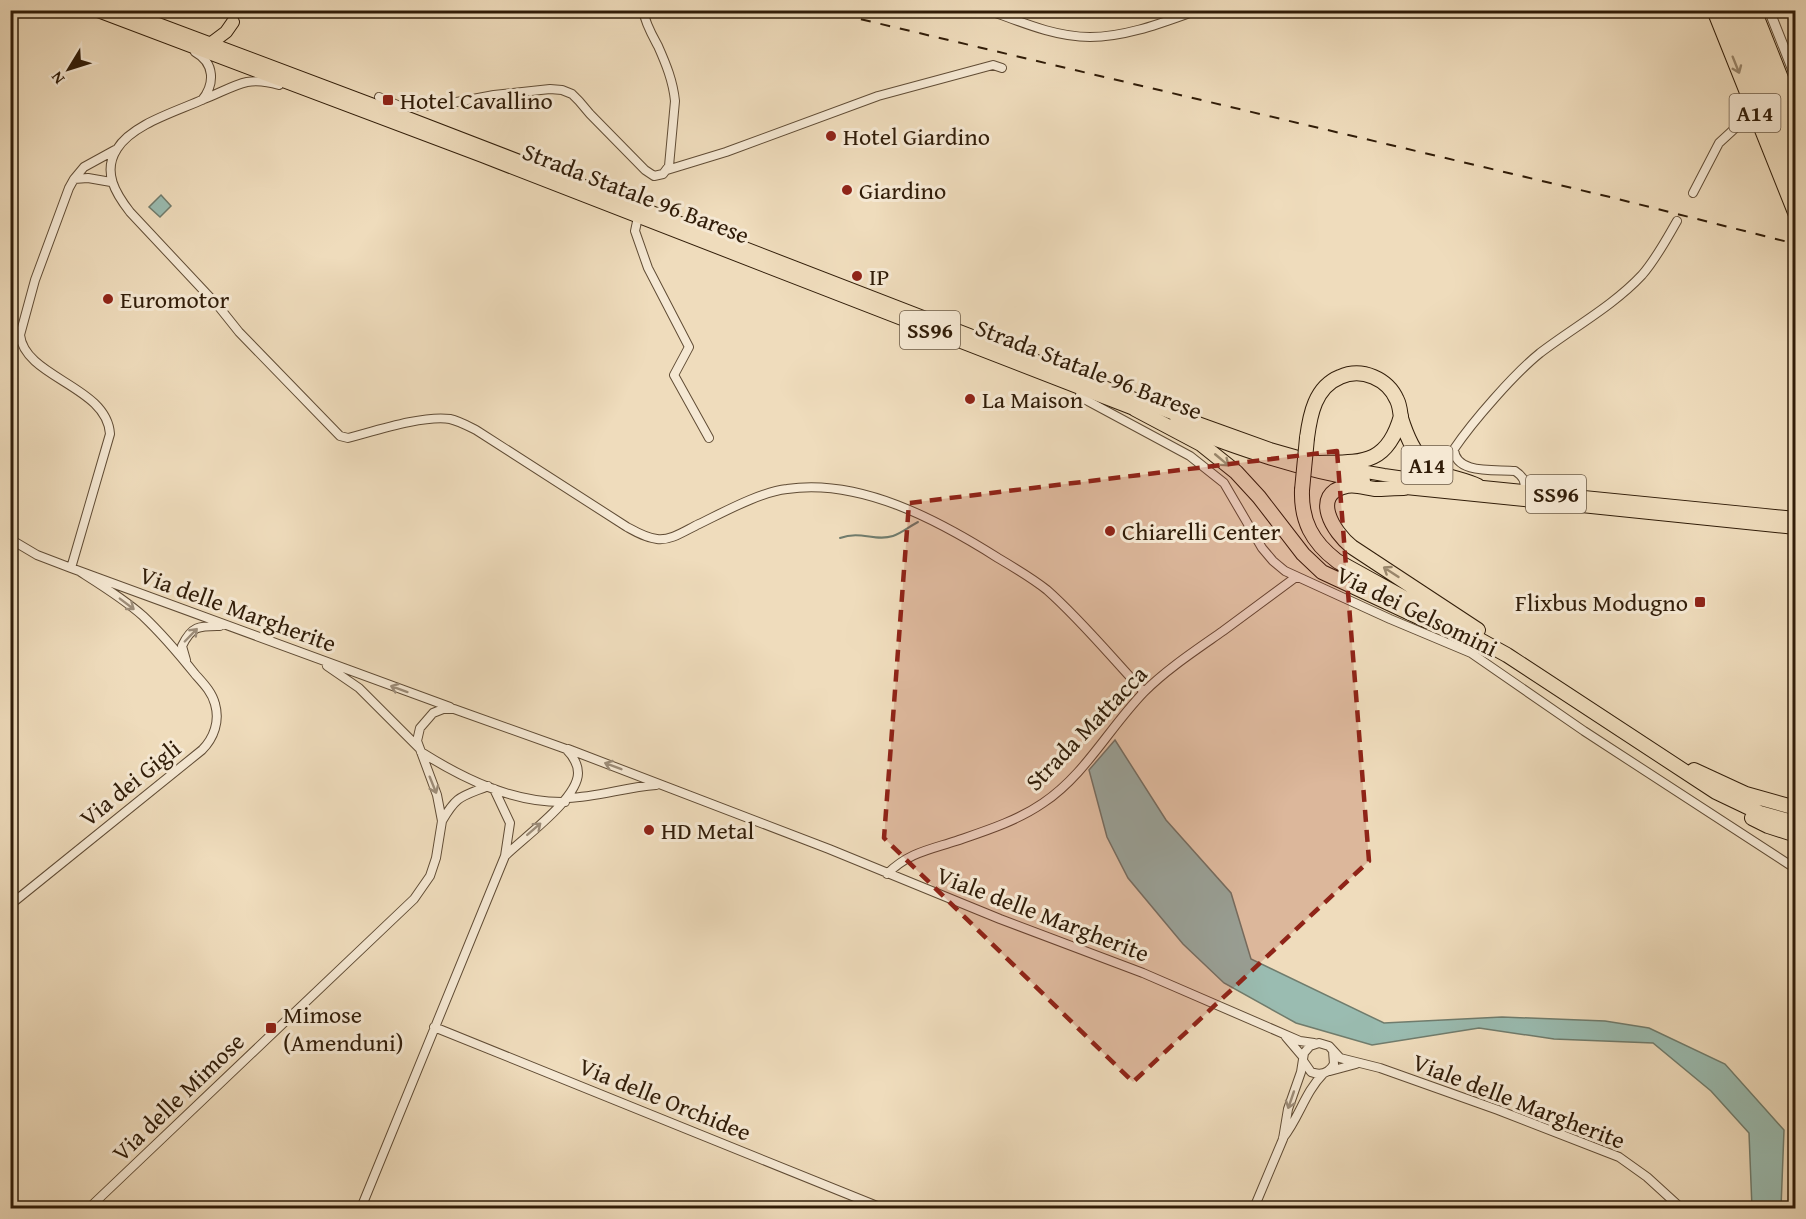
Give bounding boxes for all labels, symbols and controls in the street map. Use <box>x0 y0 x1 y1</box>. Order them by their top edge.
north arrow <box>39 39 99 99</box>
one-way arrow <box>1731 55 1742 74</box>
text: N <box>44 66 70 90</box>
place label: Hotel Cavallino <box>400 83 553 118</box>
marker: Hotel Cavallino <box>381 93 395 107</box>
road number: A14 <box>1730 94 1780 132</box>
place label: Hotel Giardino <box>843 119 990 154</box>
marker: Hotel Giardino <box>824 129 838 143</box>
street label: Strada Statale 96 Barese <box>518 134 754 252</box>
place label: Giardino <box>859 173 946 208</box>
marker: Giardino <box>840 183 854 197</box>
place label: IP <box>869 259 889 294</box>
marker: IP <box>850 269 864 283</box>
place label: Euromotor <box>120 282 229 317</box>
marker: Euromotor <box>101 292 115 306</box>
street label: Strada Statale 96 Barese <box>971 310 1207 428</box>
road number: SS96 <box>900 311 960 349</box>
place label: La Maison <box>982 382 1084 417</box>
marker: La Maison <box>963 392 977 406</box>
road number: A14 <box>1402 446 1452 484</box>
one-way arrow <box>1214 453 1230 466</box>
road number: SS96 <box>1526 475 1586 513</box>
place label: Chiarelli Center <box>1122 514 1280 549</box>
marker: Chiarelli Center <box>1103 524 1117 538</box>
street label: Via delle Margherite <box>135 557 341 661</box>
street label: Via dei Gelsomini <box>1330 557 1504 665</box>
one-way arrow <box>1383 566 1400 578</box>
place label: Flixbus Modugno <box>1515 585 1688 620</box>
marker: Flixbus Modugno <box>1693 595 1707 609</box>
one-way arrow <box>119 598 135 611</box>
one-way arrow <box>184 627 198 642</box>
street label: Strada Mattacca <box>1017 657 1156 799</box>
one-way arrow <box>390 683 409 694</box>
street label: Via dei Gigli <box>72 731 188 835</box>
one-way arrow <box>604 760 623 771</box>
one-way arrow <box>428 775 439 794</box>
place label: HD Metal <box>661 813 755 848</box>
one-way arrow <box>526 822 542 835</box>
marker: HD Metal <box>642 823 656 837</box>
street label: Viale delle Margherite <box>932 857 1154 971</box>
place label: Mimose (Amenduni) <box>283 997 403 1060</box>
marker: Mimose (Amenduni) <box>264 1021 278 1035</box>
street label: Via delle Mimose <box>104 1025 252 1169</box>
street label: Viale delle Margherite <box>1408 1044 1630 1158</box>
street label: Via delle Orchidee <box>574 1048 756 1150</box>
one-way arrow <box>1285 1090 1296 1109</box>

